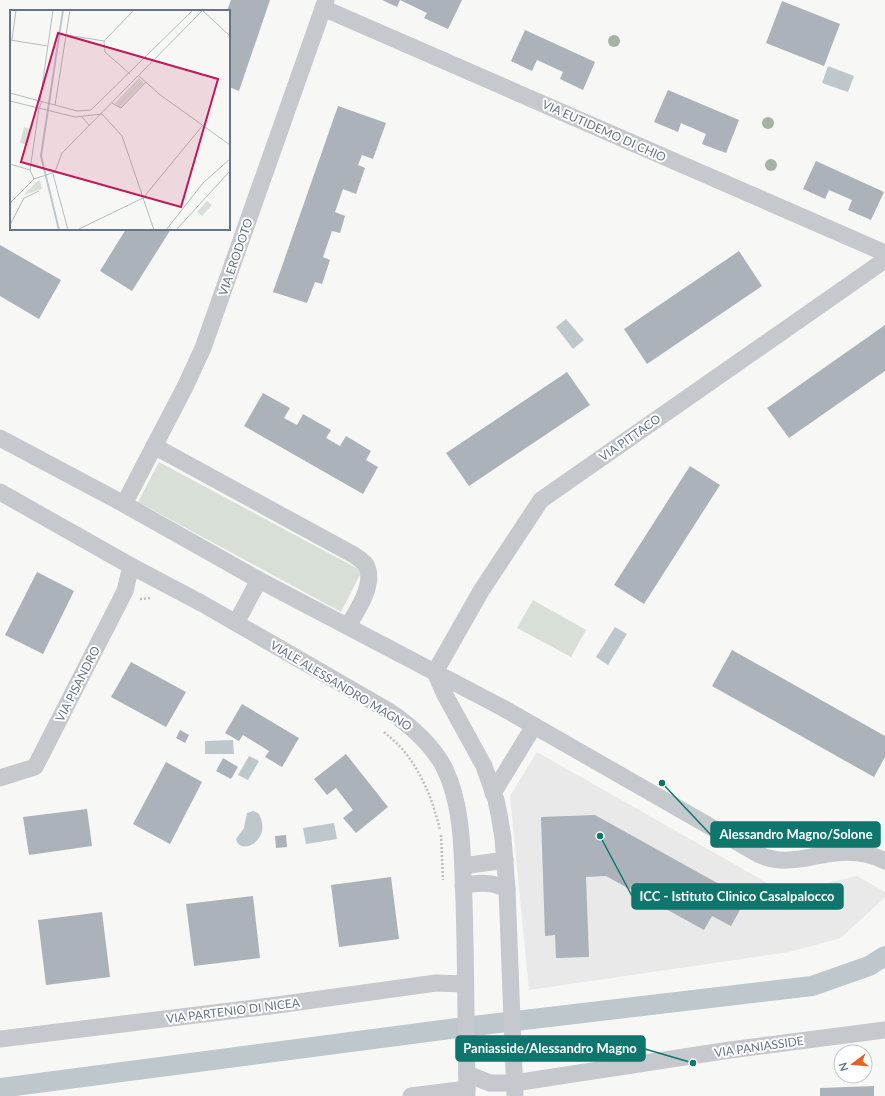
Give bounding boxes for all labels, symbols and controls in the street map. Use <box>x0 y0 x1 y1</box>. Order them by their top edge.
inset map <box>10 10 230 230</box>
street label: VIA EUTIDEMO DI CHIO <box>540 96 669 165</box>
street label: VIA ERODOTO <box>215 216 256 298</box>
street label: VIA PITTACO <box>596 411 664 464</box>
street label: VIALE ALESSANDRO MAGNO <box>268 637 415 734</box>
street label: VIA PISANDRO <box>52 643 103 724</box>
callout: Alessandro Magno/Solone <box>711 822 880 847</box>
text: Alessandro Magno/Solone <box>718 826 873 842</box>
callout: ICC - Istituto Clinico Casalpalocco <box>632 884 843 909</box>
text: ICC - Istituto Clinico Casalpalocco <box>639 888 835 904</box>
street label: VIA PARTENIO DI NICEA <box>165 995 302 1026</box>
street label: VIA PANIASSIDE <box>713 1033 805 1060</box>
callout: Paniasside/Alessandro Magno <box>456 1036 645 1061</box>
text: Paniasside/Alessandro Magno <box>463 1040 637 1056</box>
north arrow <box>833 1044 873 1084</box>
text: N <box>835 1061 850 1073</box>

